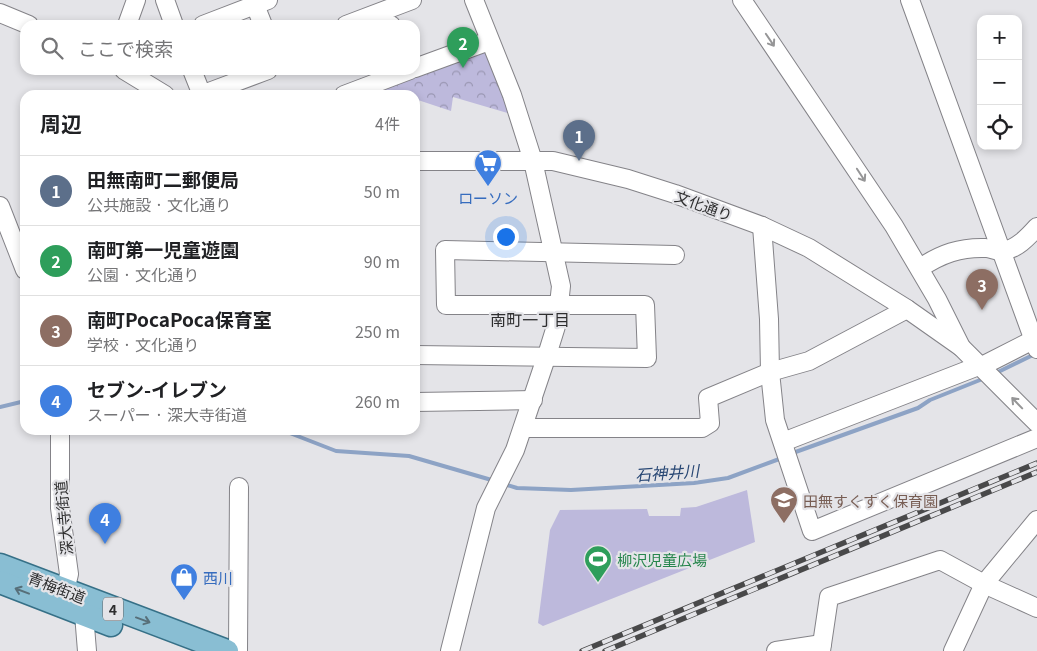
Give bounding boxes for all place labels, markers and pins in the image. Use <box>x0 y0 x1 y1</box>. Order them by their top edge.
pin: 2 <box>447 27 479 68</box>
pin: 1 <box>563 120 595 161</box>
supermarket icon: ローソン <box>473 148 503 187</box>
place label: ローソン <box>458 187 518 208</box>
pin: 3 <box>966 269 998 310</box>
school or university icon: 田無すくすく保育園 <box>769 485 799 524</box>
place label: 田無すくすく保育園 <box>803 490 938 511</box>
pin: 4 <box>89 503 121 544</box>
sports icon: 柳沢児童広場 <box>583 544 613 583</box>
place label: 柳沢児童広場 <box>617 549 707 570</box>
shop icon: 西川 <box>169 562 199 601</box>
place label: 西川 <box>203 567 233 588</box>

